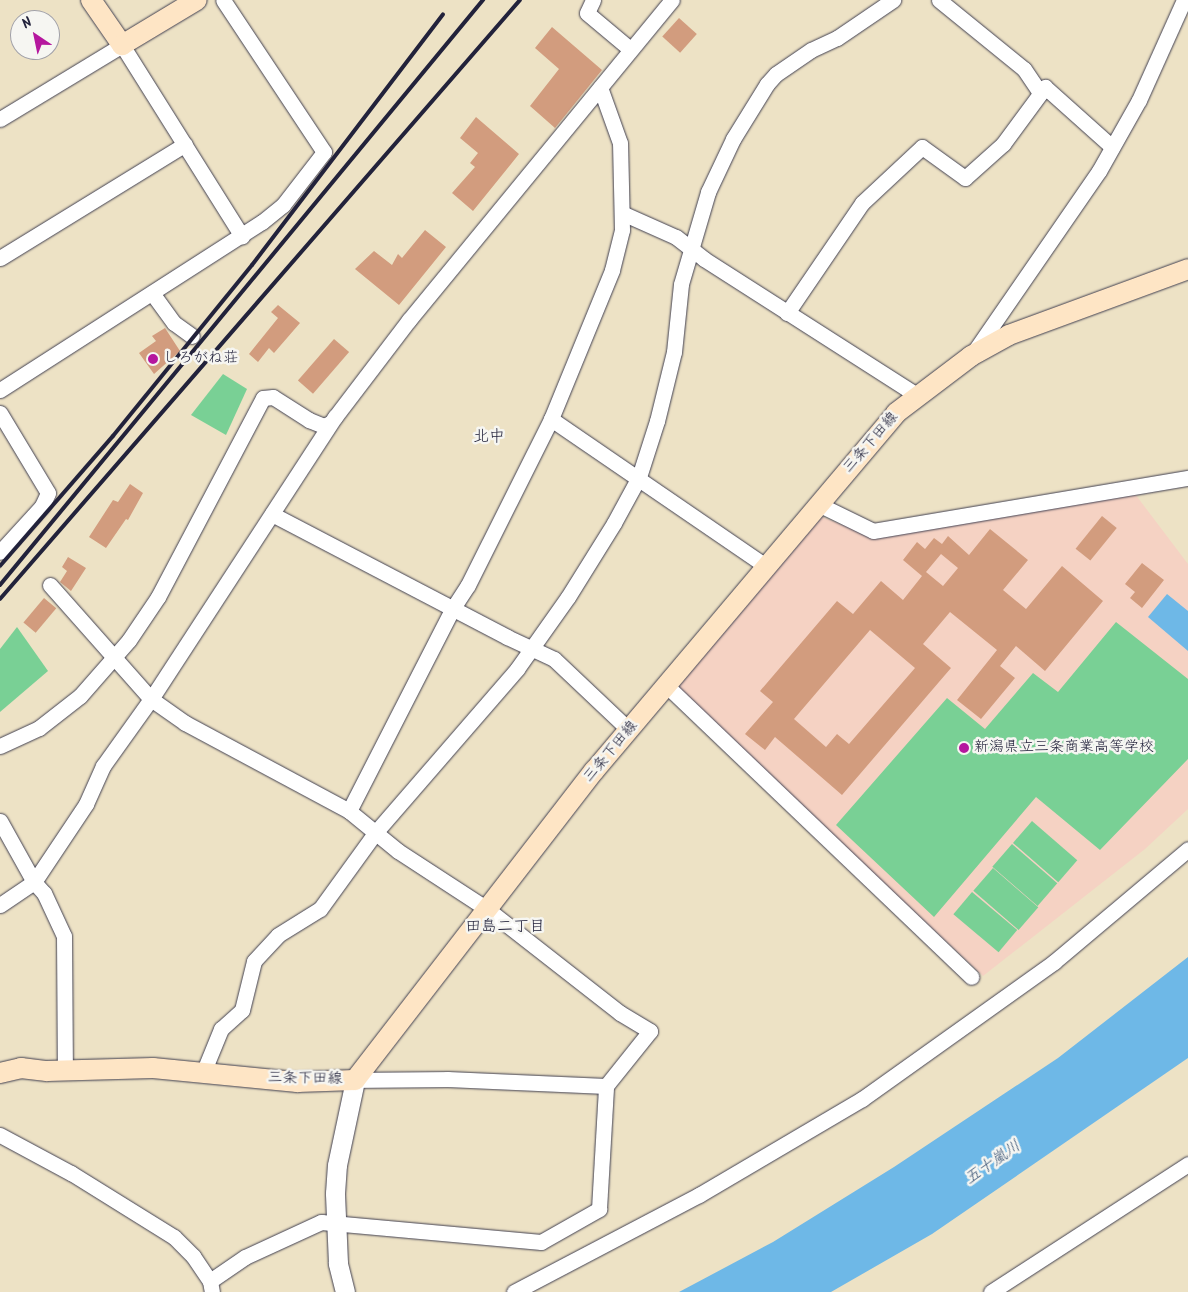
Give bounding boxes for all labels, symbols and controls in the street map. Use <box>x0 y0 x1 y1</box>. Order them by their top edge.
north arrow <box>10 10 60 60</box>
text: N <box>17 12 37 35</box>
place label: しろがね荘 <box>163 350 238 368</box>
marker: しろがね荘 <box>147 353 159 365</box>
street label: 三条下田線 <box>840 409 902 477</box>
district label: 北中 <box>473 427 505 447</box>
street label: 三条下田線 <box>580 717 642 787</box>
place label: 新潟県立三条商業高等学校 <box>974 739 1154 757</box>
marker: 新潟県立三条商業高等学校 <box>958 742 970 754</box>
district label: 田島二丁目 <box>465 917 545 937</box>
street label: 三条下田線 <box>267 1069 343 1089</box>
water label: 五十嵐川 <box>961 1137 1025 1189</box>

